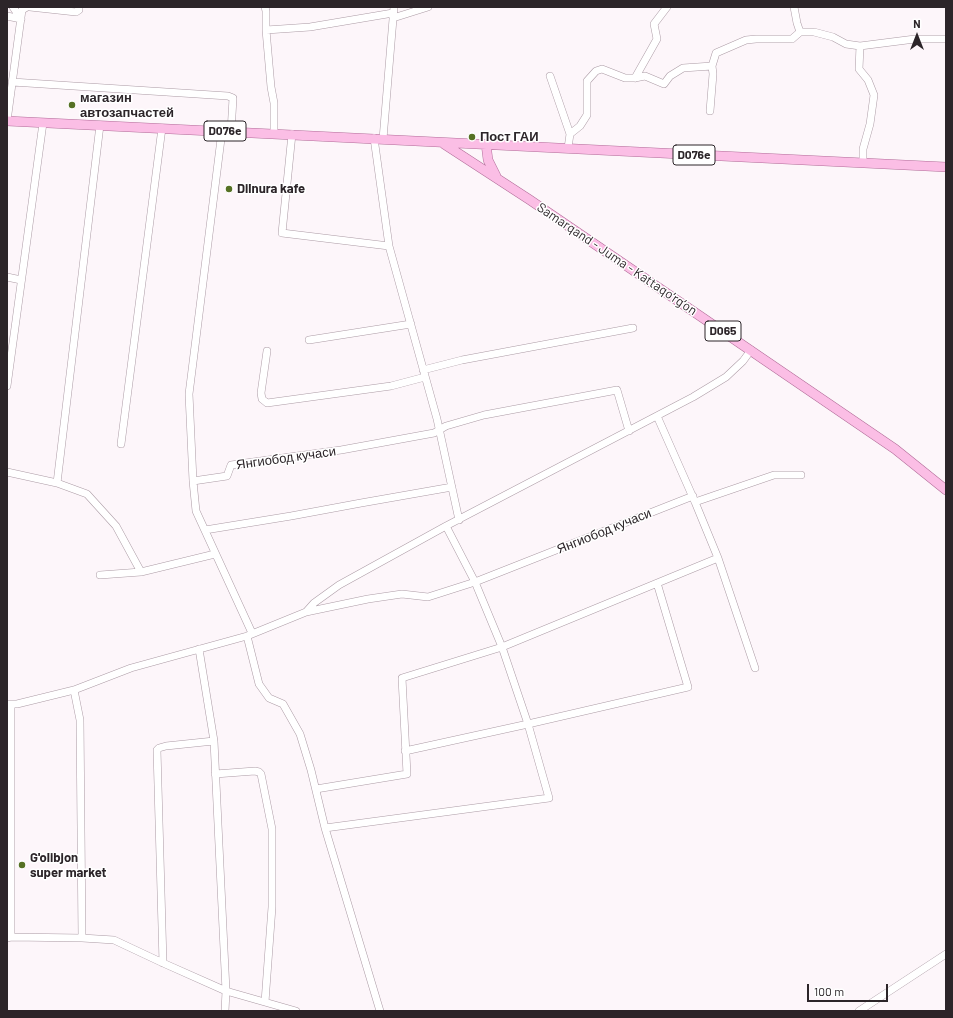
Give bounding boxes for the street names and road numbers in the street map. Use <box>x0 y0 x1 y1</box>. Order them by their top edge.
road number: D076e <box>204 121 246 141</box>
road number: D076e <box>673 145 715 165</box>
street label: Samarqand - Juma - Kattaqo‘rg‘on <box>534 199 700 319</box>
road number: D065 <box>705 321 741 341</box>
street label: Янгиобод кучаси <box>235 443 337 473</box>
street label: Янгиобод кучаси <box>554 505 654 557</box>

